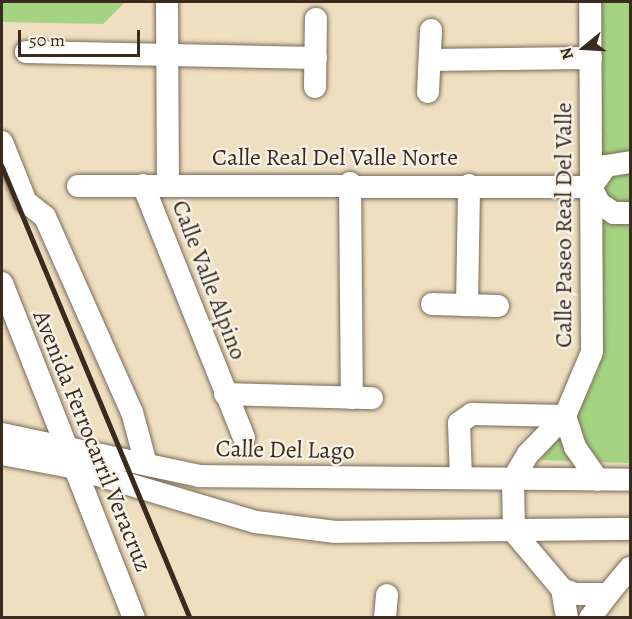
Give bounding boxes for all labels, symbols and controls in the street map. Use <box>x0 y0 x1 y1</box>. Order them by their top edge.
scale bar <box>21 18 142 56</box>
north arrow <box>554 18 614 78</box>
text: 50 m <box>29 28 65 52</box>
text: N <box>555 45 579 63</box>
street label: Calle Paseo Real Del Valle <box>550 102 578 348</box>
street label: Calle Real Del Valle Norte <box>212 144 458 172</box>
street label: Calle Valle Alpino <box>165 196 253 364</box>
street label: Avenida Ferrocarril Veracruz <box>26 306 158 576</box>
street label: Calle Del Lago <box>215 434 355 466</box>

